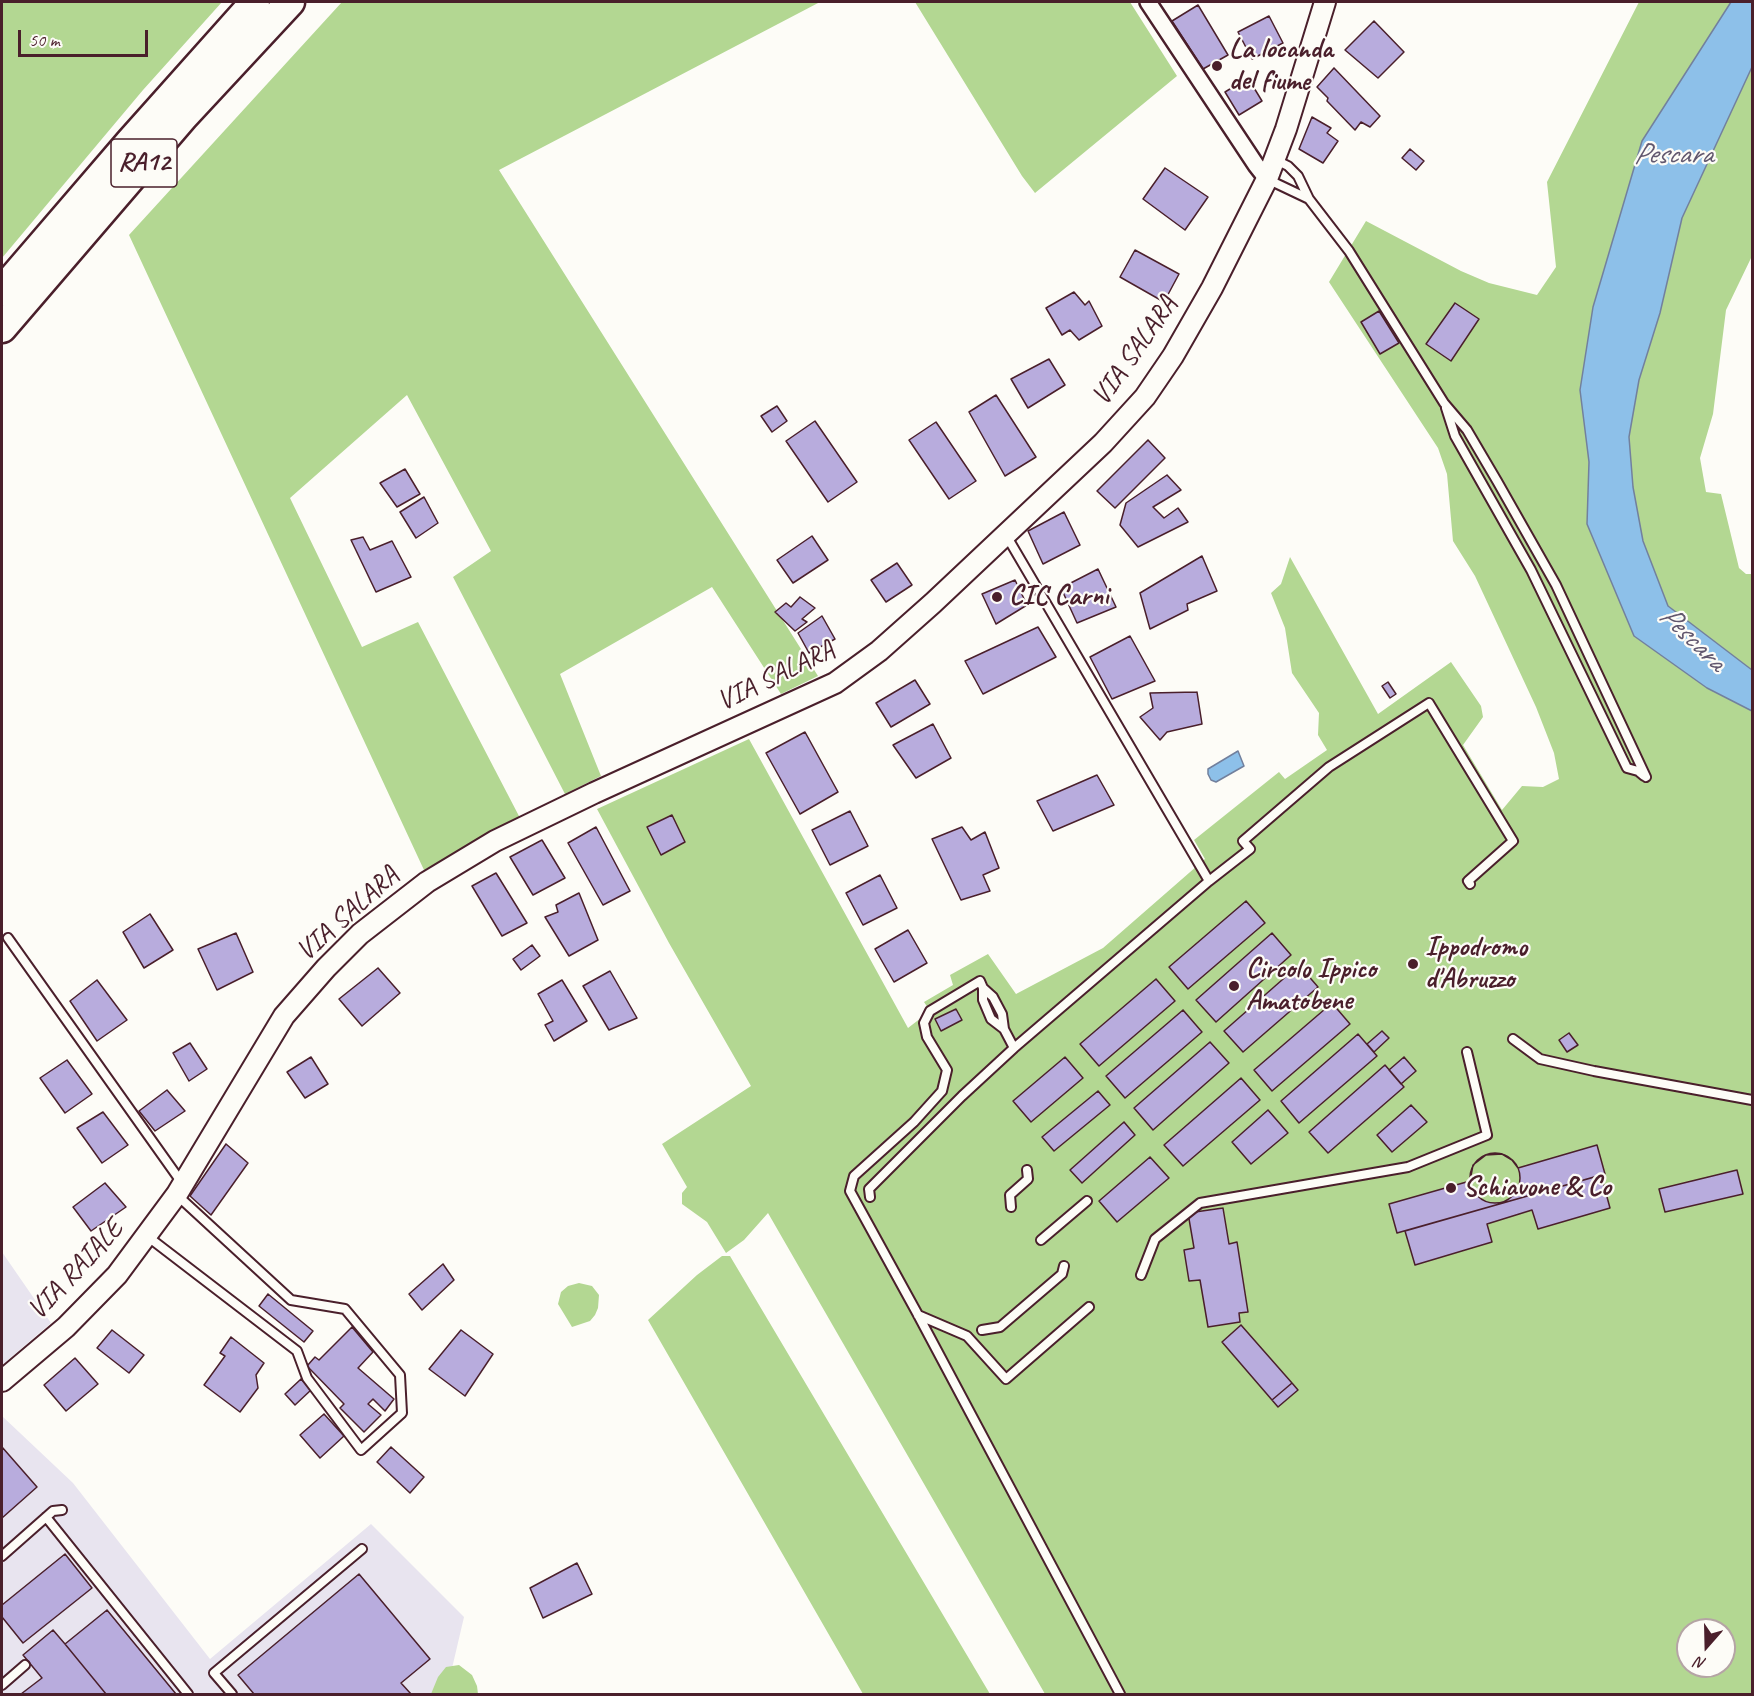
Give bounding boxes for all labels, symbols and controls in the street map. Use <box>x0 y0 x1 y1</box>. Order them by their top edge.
scale bar <box>21 18 152 56</box>
text: 50 m <box>29 29 60 51</box>
place label: La locanda del fiume <box>1229 33 1333 99</box>
marker: La locanda del fiume <box>1210 59 1224 73</box>
water label: Pescara <box>1634 137 1712 173</box>
road number: RA12 <box>111 139 177 187</box>
street label: VIA SALARA <box>1085 290 1185 412</box>
place label: CIC Carni <box>1009 580 1109 614</box>
marker: CIC Carni <box>990 590 1004 604</box>
water label: Pescara <box>1651 599 1733 679</box>
street label: VIA SALARA <box>712 633 840 719</box>
street label: VIA SALARA <box>290 859 406 969</box>
place label: Ippodromo d'Abruzzo <box>1425 931 1527 997</box>
place label: Circolo Ippico Amatobene <box>1246 953 1376 1019</box>
marker: Ippodromo d'Abruzzo <box>1406 957 1420 971</box>
marker: Circolo Ippico Amatobene <box>1227 979 1241 993</box>
place label: Schiavone & Co <box>1463 1171 1611 1205</box>
marker: Schiavone & Co <box>1444 1181 1458 1195</box>
street label: VIA RAIALE <box>21 1213 131 1327</box>
north arrow <box>1676 1618 1736 1678</box>
text: N <box>1692 1652 1709 1674</box>

